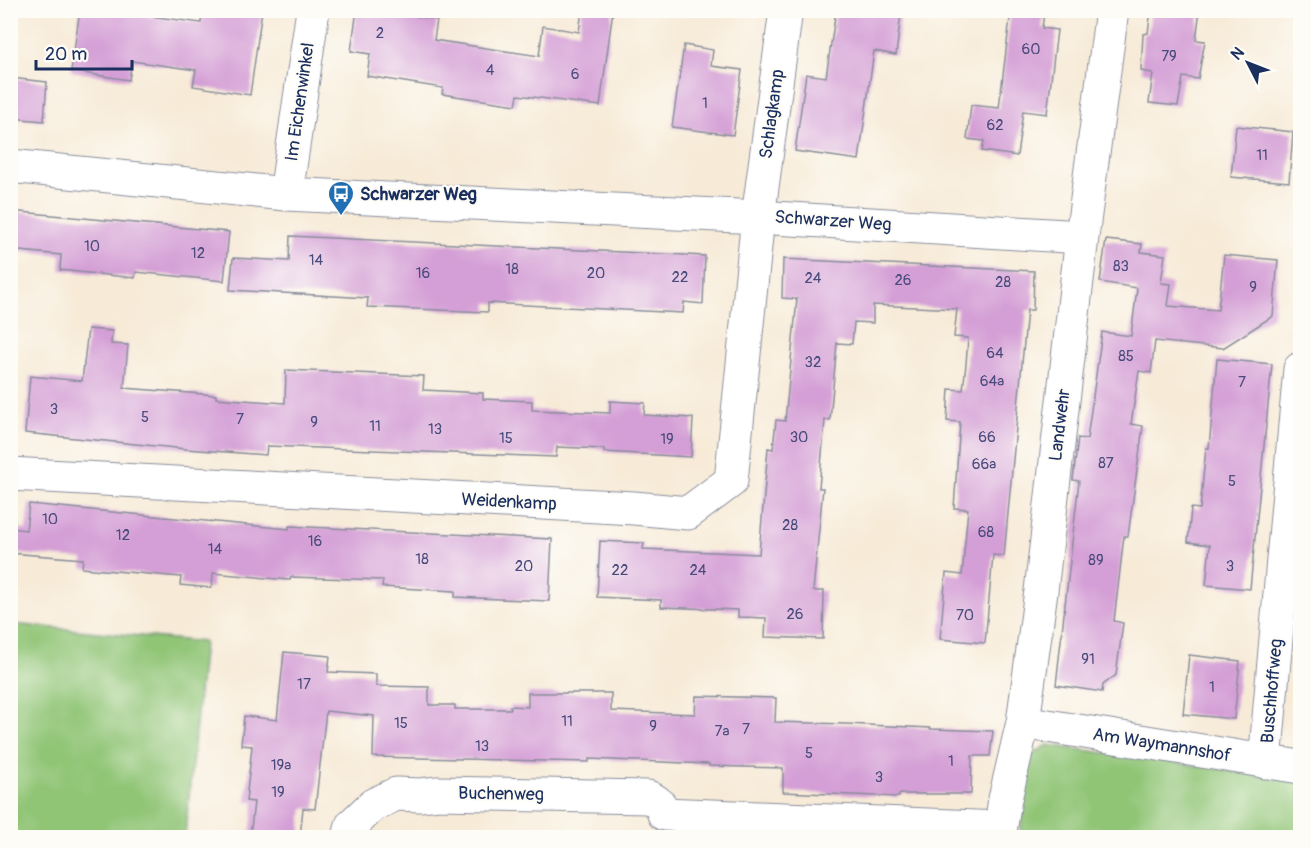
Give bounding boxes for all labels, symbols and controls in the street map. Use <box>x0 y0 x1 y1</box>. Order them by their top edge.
house number: 2 <box>376 24 384 43</box>
scale bar <box>36 33 132 71</box>
north arrow <box>1218 33 1278 93</box>
house number: 60 <box>1022 40 1040 59</box>
street label: Im Eichenwinkel <box>280 41 320 163</box>
text: 20 m <box>45 43 87 66</box>
text: N <box>1227 43 1249 64</box>
house number: 79 <box>1161 47 1177 66</box>
house number: 4 <box>486 61 495 80</box>
house number: 6 <box>571 65 579 84</box>
street label: Schlagkamp <box>754 68 790 160</box>
house number: 1 <box>702 94 708 113</box>
house number: 62 <box>986 116 1004 135</box>
house number: 11 <box>1256 146 1268 165</box>
bus stop icon: Schwarzer Weg <box>326 179 356 217</box>
place label: Schwarzer Weg <box>360 183 477 206</box>
street label: Schwarzer Weg <box>774 205 892 237</box>
house number: 10 <box>84 237 100 256</box>
house number: 12 <box>191 244 205 263</box>
house number: 14 <box>309 251 324 270</box>
house number: 83 <box>1113 257 1129 276</box>
house number: 18 <box>505 260 519 279</box>
house number: 16 <box>416 264 430 283</box>
house number: 20 <box>587 264 605 283</box>
house number: 22 <box>672 268 688 287</box>
house number: 24 <box>804 269 822 288</box>
house number: 26 <box>894 271 912 290</box>
house number: 28 <box>995 273 1011 292</box>
house number: 9 <box>1249 278 1257 297</box>
house number: 64 <box>986 344 1004 363</box>
house number: 85 <box>1118 347 1134 366</box>
house number: 32 <box>805 353 821 372</box>
house number: 64a <box>980 372 1004 391</box>
house number: 7 <box>1238 373 1246 392</box>
street label: Landwehr <box>1044 387 1076 463</box>
house number: 3 <box>50 400 58 419</box>
house number: 5 <box>141 408 149 427</box>
house number: 7 <box>236 410 244 429</box>
house number: 9 <box>310 413 318 432</box>
house number: 11 <box>369 417 381 436</box>
house number: 13 <box>428 420 442 439</box>
house number: 30 <box>790 428 808 447</box>
house number: 66 <box>978 428 996 447</box>
house number: 15 <box>499 429 513 448</box>
house number: 19 <box>660 430 674 449</box>
house number: 87 <box>1098 454 1114 473</box>
house number: 66a <box>972 455 996 474</box>
house number: 5 <box>1228 472 1236 491</box>
street label: Weidenkamp <box>461 488 557 516</box>
house number: 10 <box>42 510 58 529</box>
house number: 28 <box>782 516 798 535</box>
house number: 68 <box>978 523 995 542</box>
house number: 12 <box>116 526 130 545</box>
house number: 16 <box>308 532 322 551</box>
house number: 14 <box>208 540 223 559</box>
house number: 18 <box>415 550 429 569</box>
house number: 89 <box>1088 551 1104 570</box>
house number: 20 <box>515 557 533 576</box>
house number: 3 <box>1226 557 1234 576</box>
house number: 22 <box>612 561 628 580</box>
house number: 24 <box>689 561 707 580</box>
house number: 26 <box>786 605 804 624</box>
house number: 70 <box>956 606 974 625</box>
street label: Buschhoffweg <box>1256 638 1288 744</box>
house number: 91 <box>1081 650 1095 669</box>
house number: 17 <box>297 675 311 694</box>
house number: 1 <box>1209 678 1215 697</box>
house number: 11 <box>561 712 573 731</box>
house number: 15 <box>394 714 408 733</box>
house number: 9 <box>649 717 657 736</box>
house number: 7 <box>742 720 750 739</box>
house number: 7a <box>715 722 729 741</box>
street label: Am Waymannshof <box>1091 723 1234 767</box>
house number: 13 <box>475 737 489 756</box>
house number: 5 <box>805 744 813 763</box>
house number: 1 <box>948 752 954 771</box>
house number: 19a <box>271 756 291 775</box>
house number: 3 <box>875 768 883 787</box>
street label: Buchenweg <box>458 782 544 806</box>
house number: 19 <box>271 783 285 802</box>

